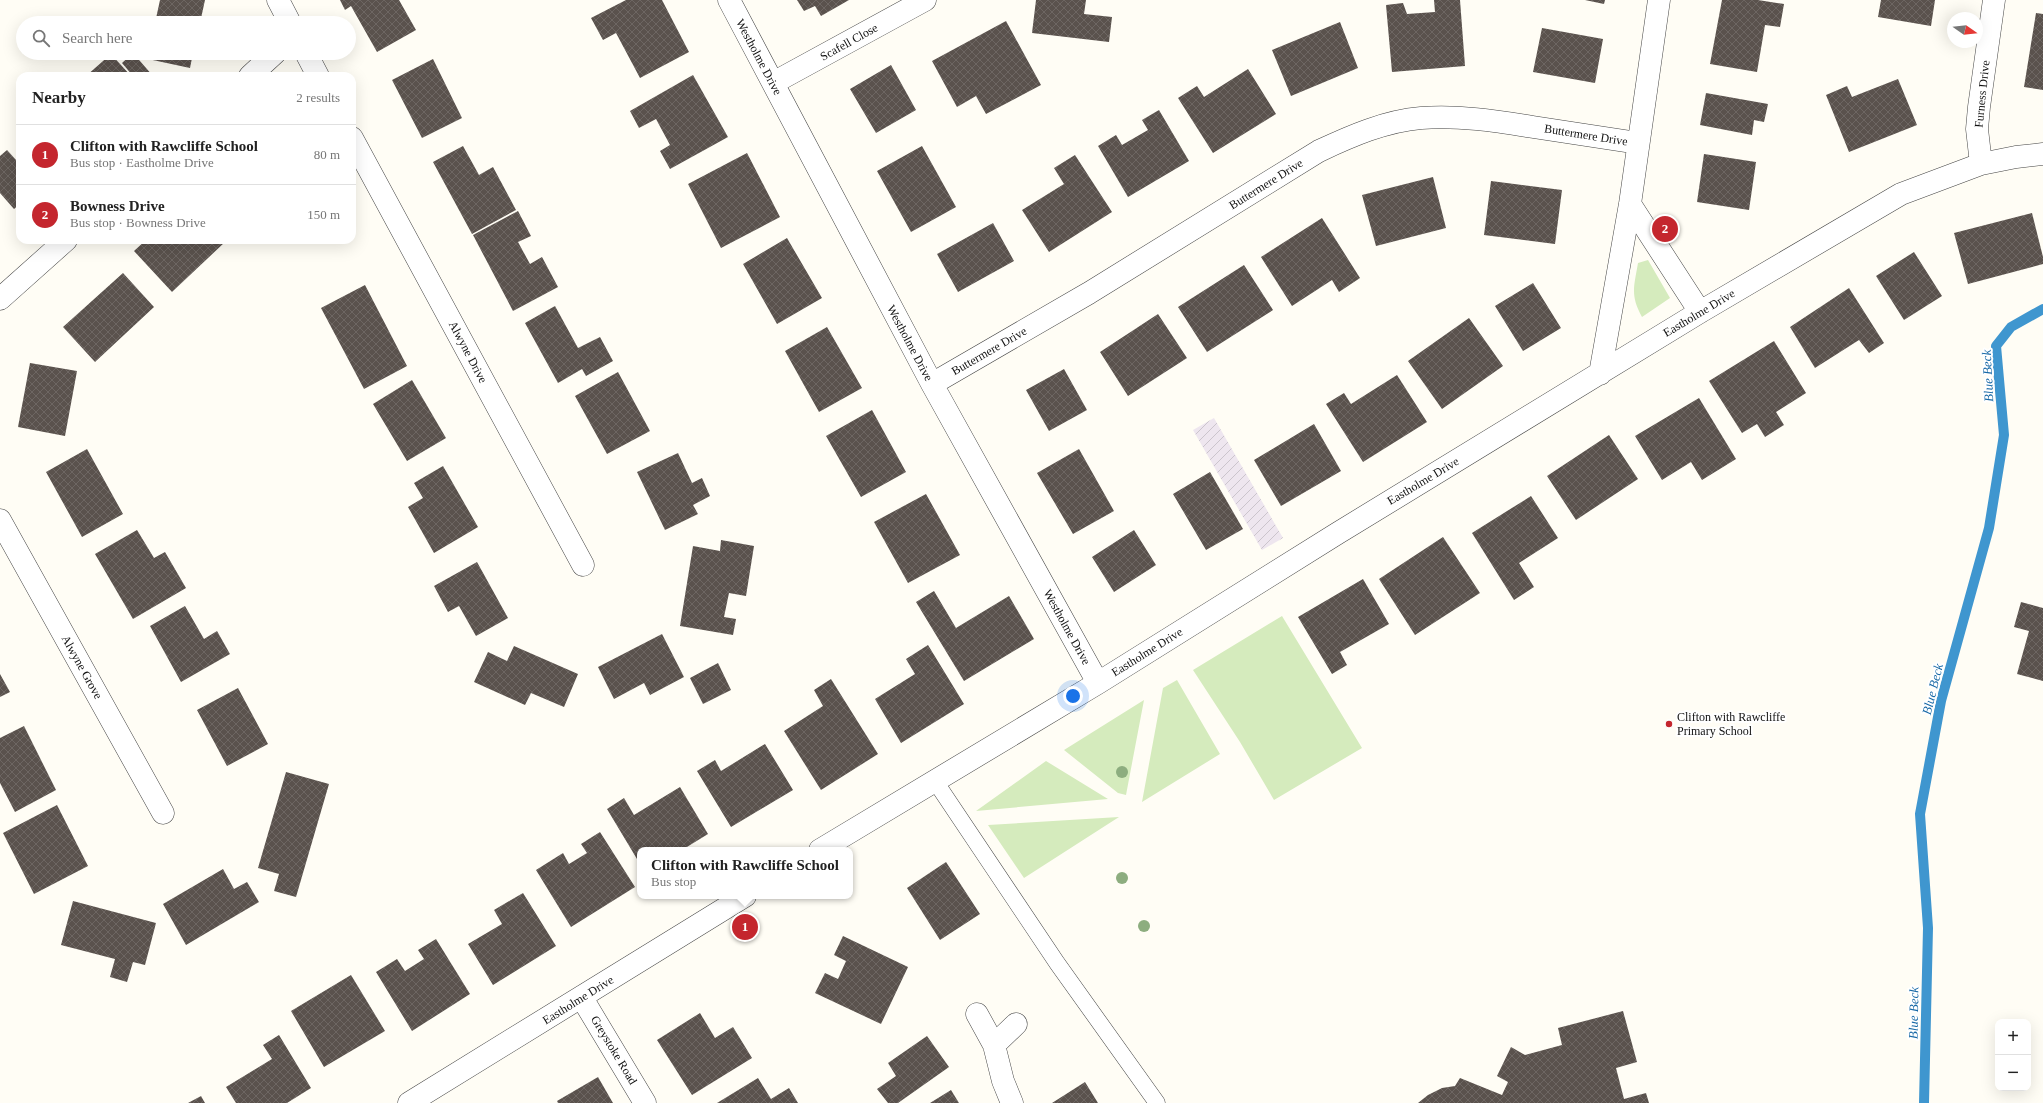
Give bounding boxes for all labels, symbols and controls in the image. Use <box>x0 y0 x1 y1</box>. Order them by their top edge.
north arrow <box>1947 12 1983 48</box>
search box <box>16 16 356 60</box>
street label: Westholme Drive <box>733 17 785 97</box>
street label: Scafell Close <box>818 20 880 64</box>
icon: search <box>30 27 52 49</box>
text: Search here <box>62 30 132 46</box>
street label: Furness Drive <box>1972 60 1992 128</box>
text: Nearby <box>32 88 86 107</box>
text: 2 results <box>296 90 340 105</box>
street label: Buttermere Drive <box>1543 121 1629 149</box>
text: Clifton with Rawcliffe School <box>70 138 258 154</box>
text: 1 <box>42 147 48 162</box>
text: 80 m <box>314 147 340 162</box>
text: Bus stop · Eastholme Drive <box>70 155 214 170</box>
street label: Buttermere Drive <box>1227 156 1305 212</box>
text: Bowness Drive <box>70 198 165 214</box>
text: 2 <box>42 207 48 222</box>
text: 150 m <box>307 207 340 222</box>
pin: 2 <box>1652 214 1678 244</box>
text: Bus stop · Bowness Drive <box>70 215 206 230</box>
street label: Eastholme Drive <box>1661 286 1737 340</box>
street label: Westholme Drive <box>884 303 936 383</box>
street label: Alwyne Drive <box>446 319 490 385</box>
street label: Buttermere Drive <box>949 324 1029 378</box>
water label: Blue Beck <box>1979 349 1996 402</box>
street label: Eastholme Drive <box>1385 454 1461 508</box>
street label: Westholme Drive <box>1041 587 1093 667</box>
street label: Eastholme Drive <box>1109 625 1185 679</box>
street label: Alwyne Grove <box>59 633 105 701</box>
water label: Blue Beck <box>1919 662 1946 716</box>
your location <box>1063 686 1083 706</box>
place label: Clifton with Rawcliffe Primary School <box>1677 710 1785 738</box>
marker: Clifton with Rawcliffe Primary School <box>1664 719 1674 729</box>
popup <box>637 847 853 899</box>
text: Clifton with Rawcliffe School <box>651 857 839 873</box>
text: Bus stop <box>651 874 696 889</box>
pin: 1 <box>732 912 758 942</box>
street label: Eastholme Drive <box>540 973 616 1027</box>
water label: Blue Beck <box>1906 986 1921 1039</box>
street label: Greystoke Road <box>588 1013 640 1087</box>
map controls <box>1995 1019 2031 1091</box>
button: + <box>1995 1019 2031 1055</box>
button: − <box>1995 1055 2031 1091</box>

